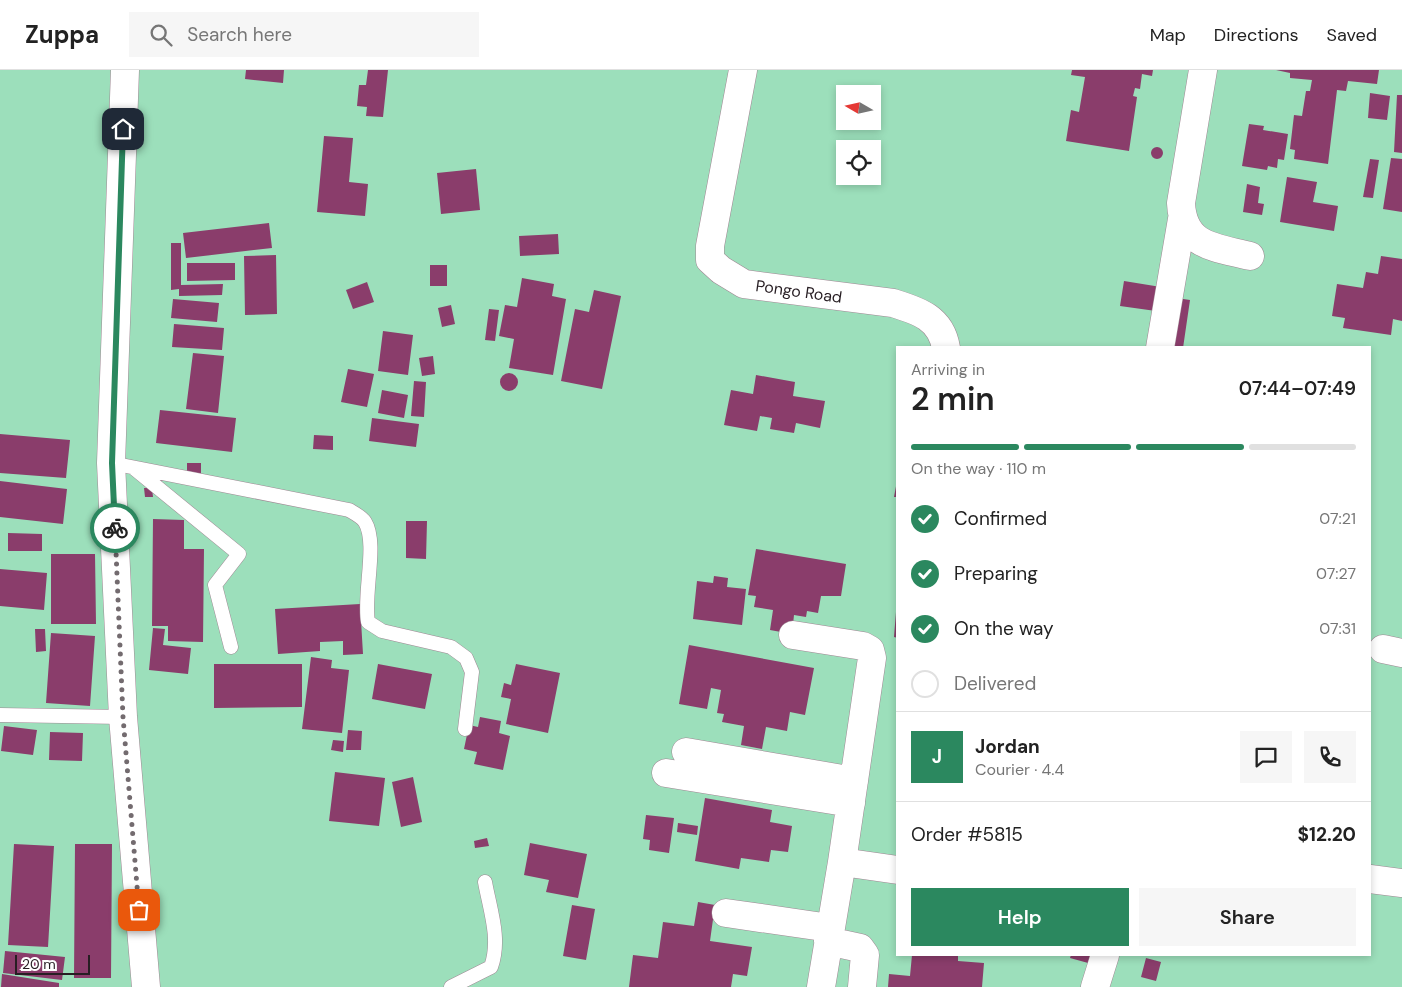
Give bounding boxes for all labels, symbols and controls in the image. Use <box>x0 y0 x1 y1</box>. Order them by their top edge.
search box <box>129 12 479 57</box>
text: Zuppa <box>25 19 99 50</box>
icon: search <box>147 21 175 49</box>
text: Search here <box>187 22 292 47</box>
text: Map <box>1150 23 1186 47</box>
text: Directions <box>1214 23 1299 47</box>
text: Saved <box>1327 23 1377 47</box>
north arrow <box>836 85 881 130</box>
map controls <box>836 85 881 185</box>
pin <box>102 108 144 150</box>
icon: home <box>109 115 137 143</box>
button: locate <box>836 140 881 185</box>
street label: Pongo Road <box>754 275 844 308</box>
text: Arriving in <box>911 359 985 380</box>
text: 07:44–07:49 <box>1239 376 1356 401</box>
text: 2 min <box>911 378 995 420</box>
text: On the way · 110 m <box>911 458 1046 479</box>
courier <box>90 503 140 553</box>
icon: check <box>911 505 939 533</box>
text: Confirmed <box>954 506 1047 531</box>
text: 07:21 <box>1319 508 1356 529</box>
icon: bike <box>101 514 129 542</box>
icon: check <box>911 560 939 588</box>
text: Preparing <box>954 561 1038 586</box>
text: 07:27 <box>1316 563 1356 584</box>
icon: check <box>911 615 939 643</box>
text: On the way <box>954 616 1054 641</box>
text: 07:31 <box>1319 618 1356 639</box>
text: Delivered <box>954 671 1036 696</box>
button: chat <box>1240 731 1292 783</box>
button: phone <box>1304 731 1356 783</box>
text: Jordan <box>975 734 1040 759</box>
text: J <box>932 744 942 769</box>
text: Courier · 4.4 <box>975 759 1064 780</box>
text: Order #5815 <box>911 822 1023 847</box>
text: $12.20 <box>1298 822 1356 847</box>
button: Help <box>911 888 1129 946</box>
button: Share <box>1139 888 1356 946</box>
pin <box>118 889 160 931</box>
icon: bag <box>125 896 153 924</box>
scale bar <box>15 952 90 975</box>
text: 20 m <box>22 955 56 973</box>

